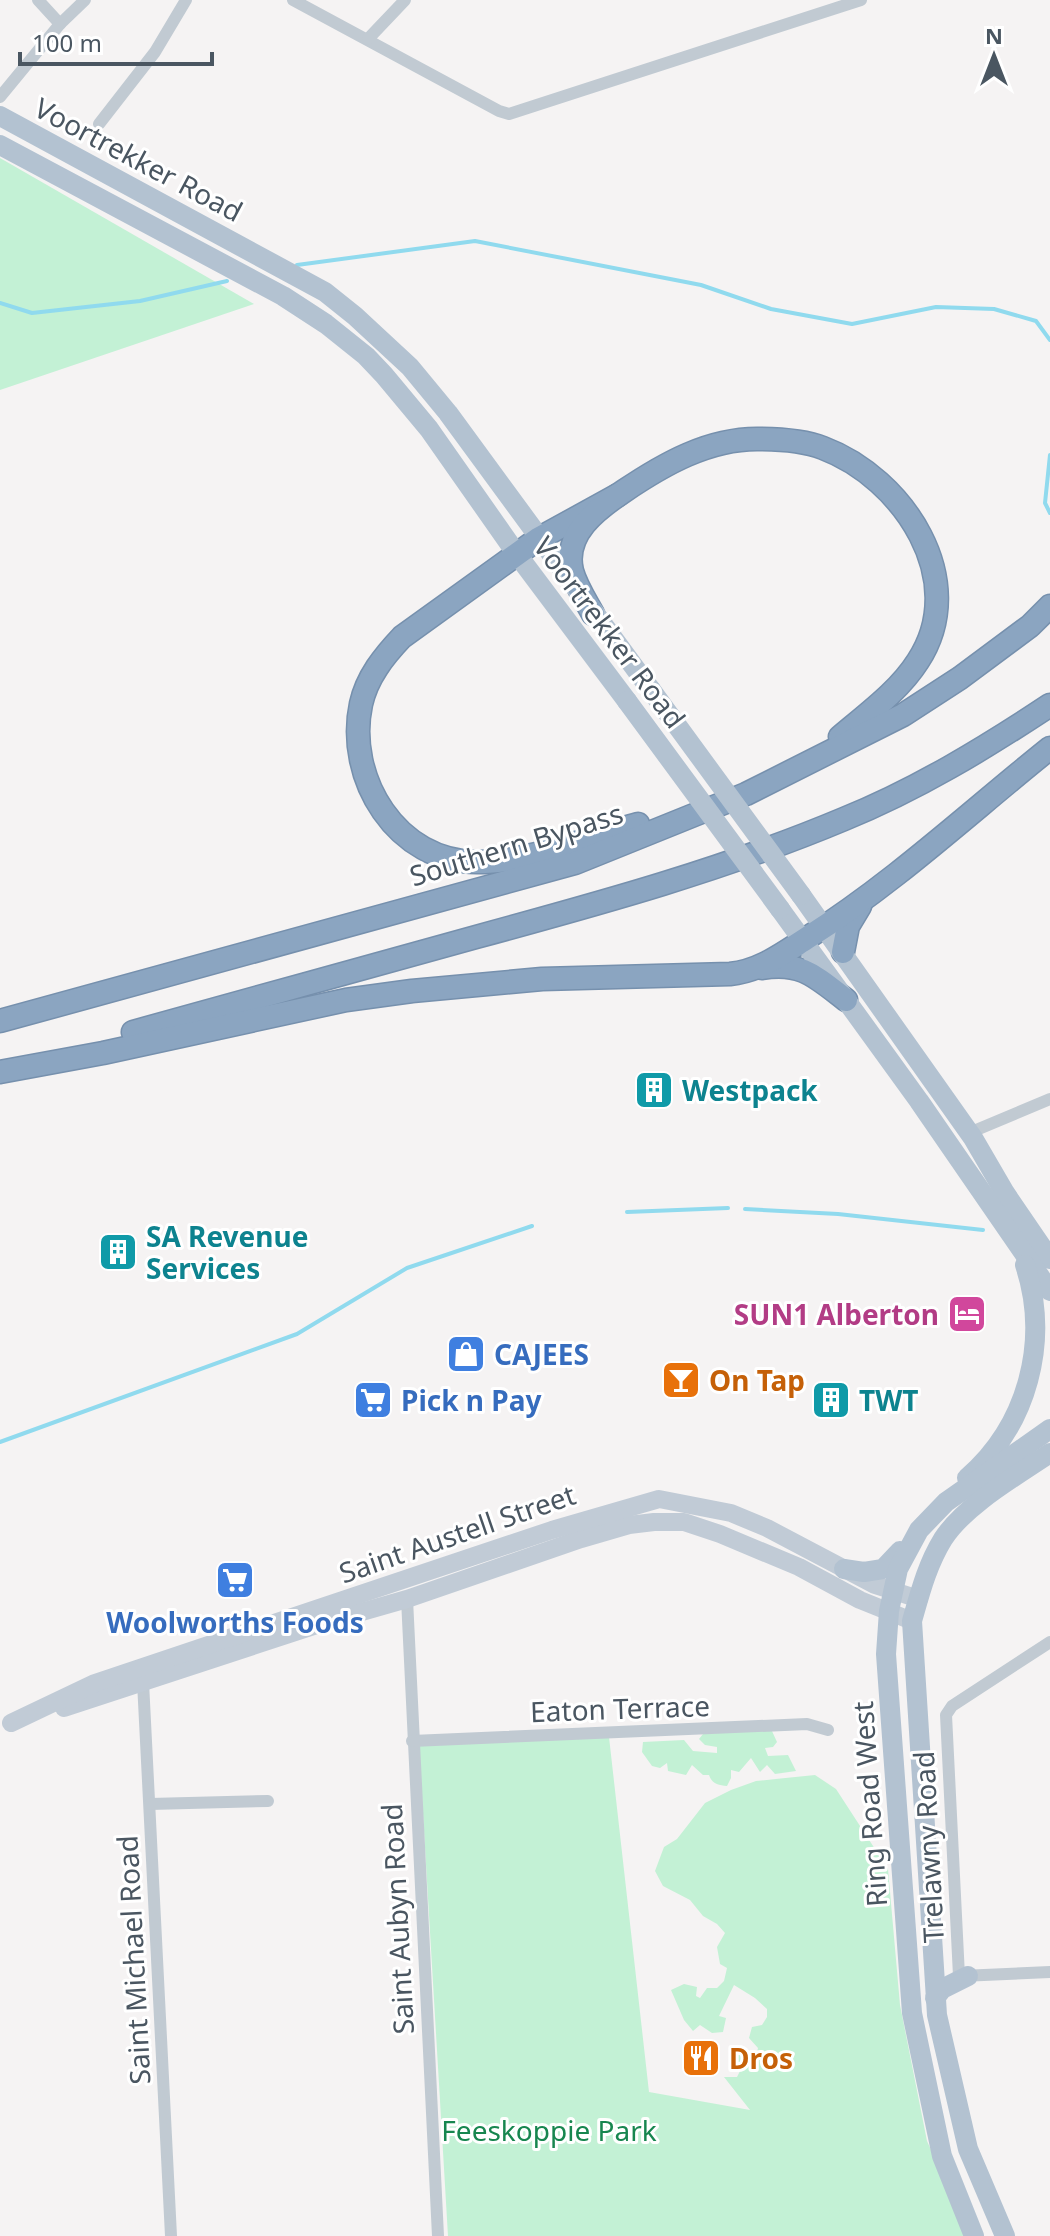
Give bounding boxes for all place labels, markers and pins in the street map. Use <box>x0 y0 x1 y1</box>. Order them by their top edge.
building icon: Westpack <box>633 1069 675 1111</box>
place label: Westpack <box>682 1071 818 1109</box>
place label: SA Revenue Services <box>146 1217 308 1287</box>
building icon: SA Revenue Services <box>97 1231 139 1273</box>
hotel icon: SUN1 Alberton <box>946 1293 988 1335</box>
place label: SUN1 Alberton <box>734 1295 939 1333</box>
shop icon: CAJEES <box>445 1333 487 1375</box>
place label: CAJEES <box>494 1335 589 1373</box>
bar icon: On Tap <box>660 1359 702 1401</box>
place label: On Tap <box>709 1361 805 1399</box>
supermarket icon: Pick n Pay <box>352 1379 394 1421</box>
building icon: TWT <box>810 1379 852 1421</box>
place label: Pick n Pay <box>401 1381 541 1419</box>
place label: TWT <box>859 1381 918 1419</box>
supermarket icon: Woolworths Foods <box>214 1559 256 1601</box>
place label: Woolworths Foods <box>106 1603 364 1641</box>
restaurant icon: Dros <box>680 2037 722 2079</box>
place label: Dros <box>729 2039 793 2077</box>

